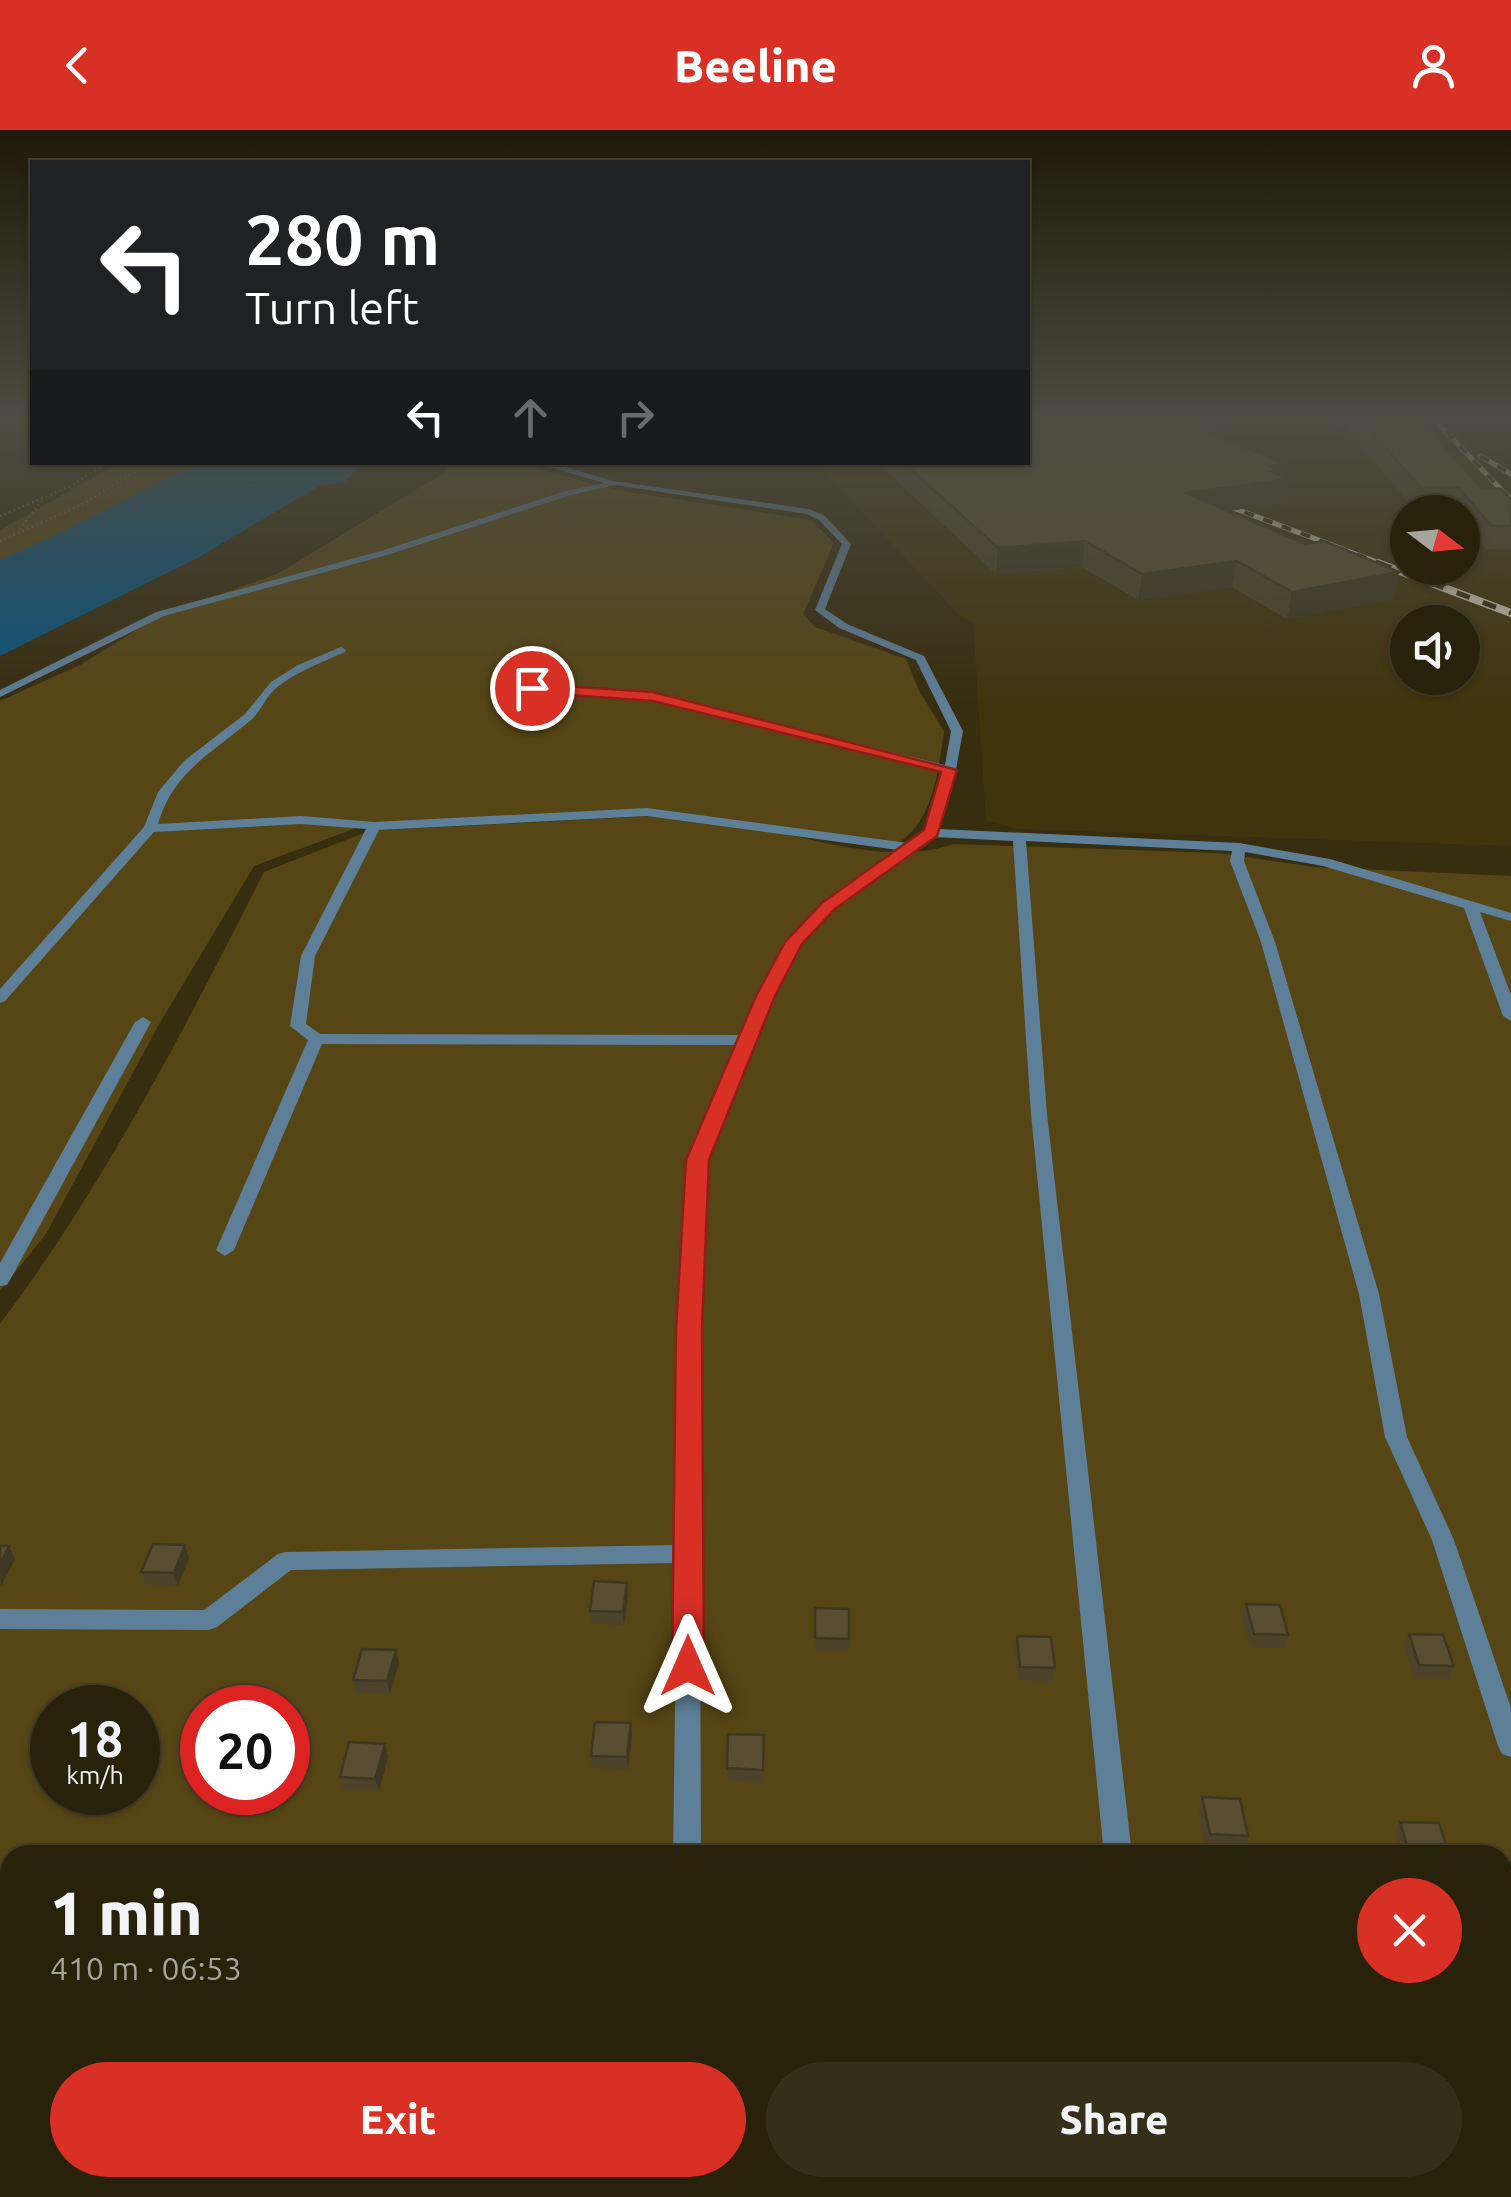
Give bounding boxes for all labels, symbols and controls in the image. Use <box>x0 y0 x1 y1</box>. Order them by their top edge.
icon: back <box>50 38 105 93</box>
icon: person <box>1406 38 1461 93</box>
text: Beeline <box>674 40 837 91</box>
icon: left <box>80 200 210 330</box>
text: 280 m <box>245 200 440 278</box>
text: Turn left <box>245 282 419 333</box>
icon: left <box>398 390 453 445</box>
icon: ahead <box>503 390 558 445</box>
icon: right <box>608 390 663 445</box>
north arrow <box>1390 495 1480 585</box>
map controls <box>1390 495 1480 695</box>
button: sound <box>1390 605 1480 695</box>
pin <box>490 646 575 731</box>
icon: arrive <box>505 661 560 716</box>
position arrow <box>636 1614 740 1718</box>
speed limit sign: 20 <box>180 1685 310 1815</box>
text: 18 <box>67 1710 123 1766</box>
text: km/h <box>66 1761 124 1789</box>
button: close <box>1357 1878 1462 1983</box>
text: 1 min <box>50 1879 203 1946</box>
text: 410 m · 06:53 <box>50 1950 242 1986</box>
button: Exit <box>50 2062 746 2177</box>
button: Share <box>766 2062 1462 2177</box>

